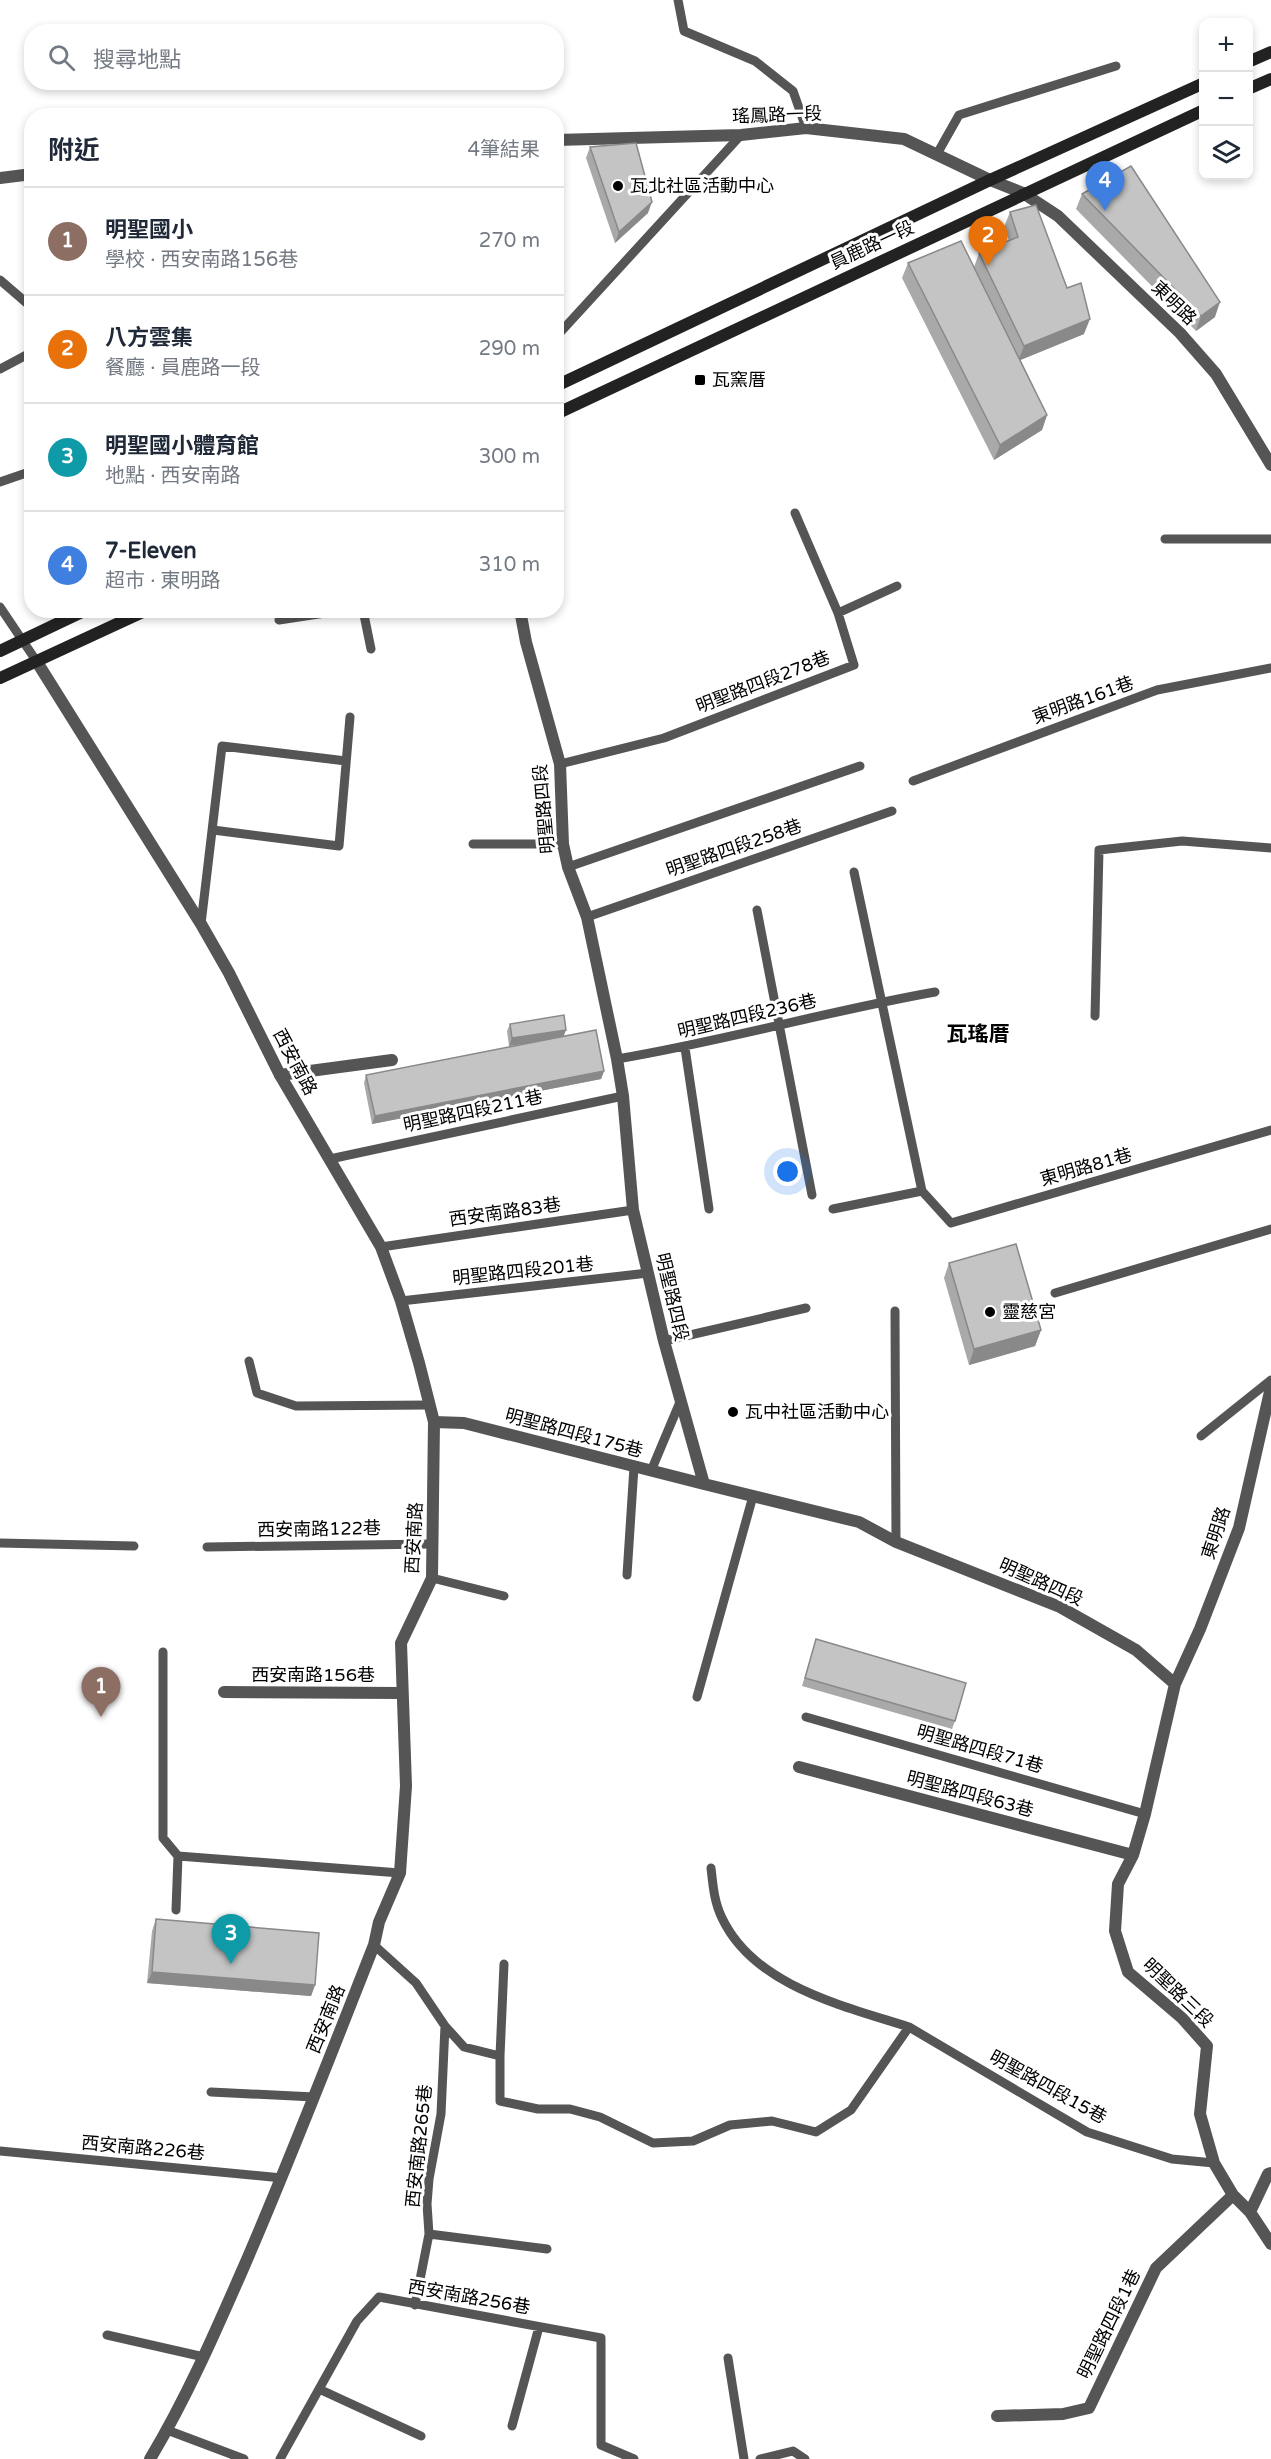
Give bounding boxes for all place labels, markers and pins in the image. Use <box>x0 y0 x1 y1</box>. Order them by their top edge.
pin: 4 <box>1086 162 1124 211</box>
place label: 瓦北社區活動中心 <box>630 175 774 197</box>
marker: 瓦北社區活動中心 <box>611 179 625 193</box>
pin: 2 <box>968 216 1008 266</box>
place label: 瓦窯厝 <box>712 369 766 391</box>
marker: 瓦窯厝 <box>693 373 707 387</box>
place label: 靈慈宮 <box>1002 1301 1056 1323</box>
marker: 靈慈宮 <box>983 1305 997 1319</box>
place label: 瓦中社區活動中心 <box>745 1401 889 1423</box>
marker: 瓦中社區活動中心 <box>726 1405 740 1419</box>
pin: 1 <box>82 1668 120 1717</box>
pin: 3 <box>212 1914 250 1964</box>

